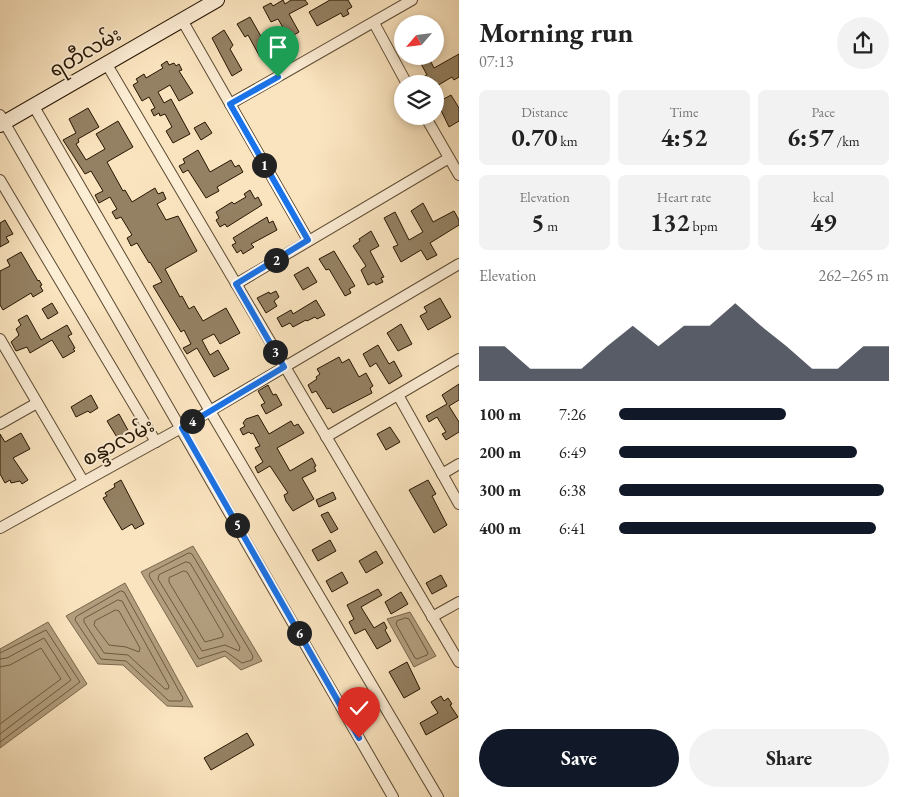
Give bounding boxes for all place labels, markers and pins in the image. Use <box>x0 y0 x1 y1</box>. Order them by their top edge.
pin <box>257 26 299 77</box>
pin: 1 <box>252 152 276 178</box>
pin: 2 <box>264 248 288 272</box>
pin: 3 <box>262 340 288 364</box>
pin: 4 <box>180 408 204 434</box>
pin: 5 <box>224 512 250 538</box>
pin: 6 <box>286 620 312 646</box>
pin <box>338 687 380 738</box>

